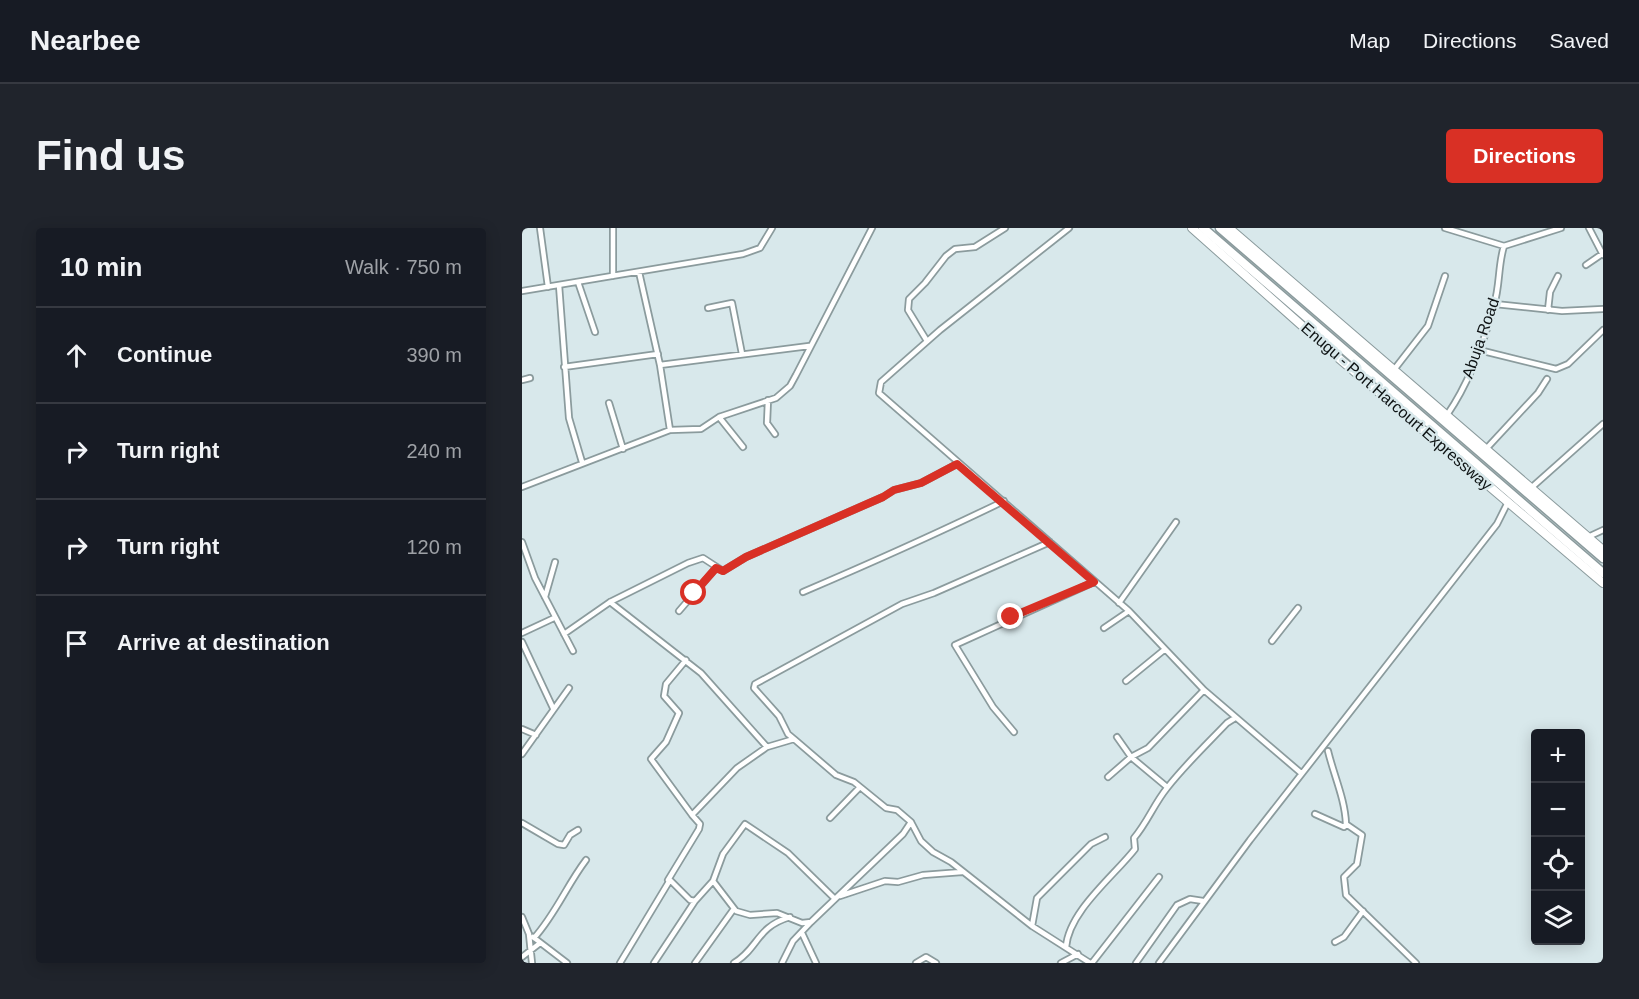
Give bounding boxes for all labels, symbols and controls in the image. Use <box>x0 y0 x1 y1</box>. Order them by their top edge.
text: Nearbee <box>30 25 141 56</box>
text: Map <box>1349 29 1390 52</box>
text: Directions <box>1423 29 1516 52</box>
text: Saved <box>1549 29 1609 52</box>
button: Directions <box>1446 129 1603 183</box>
text: Find us <box>36 132 185 179</box>
text: 10 min <box>60 252 142 282</box>
text: Walk · 750 m <box>345 256 462 278</box>
street label: Abuja Road <box>1459 296 1502 380</box>
street label: Enugu - Port Harcourt Expressway <box>1298 319 1495 494</box>
icon: ahead <box>60 339 93 372</box>
text: Continue <box>117 342 212 367</box>
text: 390 m <box>406 344 462 366</box>
icon: right <box>60 435 93 468</box>
text: Turn right <box>117 438 219 463</box>
text: 240 m <box>406 440 462 462</box>
icon: right <box>60 531 93 564</box>
text: Turn right <box>117 534 219 559</box>
text: 120 m <box>406 536 462 558</box>
route start <box>680 579 706 605</box>
route end <box>997 603 1023 629</box>
icon: arrive <box>60 627 93 660</box>
text: Arrive at destination <box>117 630 330 655</box>
map controls <box>1531 729 1585 945</box>
button: + <box>1531 729 1585 783</box>
button: − <box>1531 783 1585 837</box>
button: locate <box>1531 837 1585 891</box>
button: layers <box>1531 891 1585 945</box>

